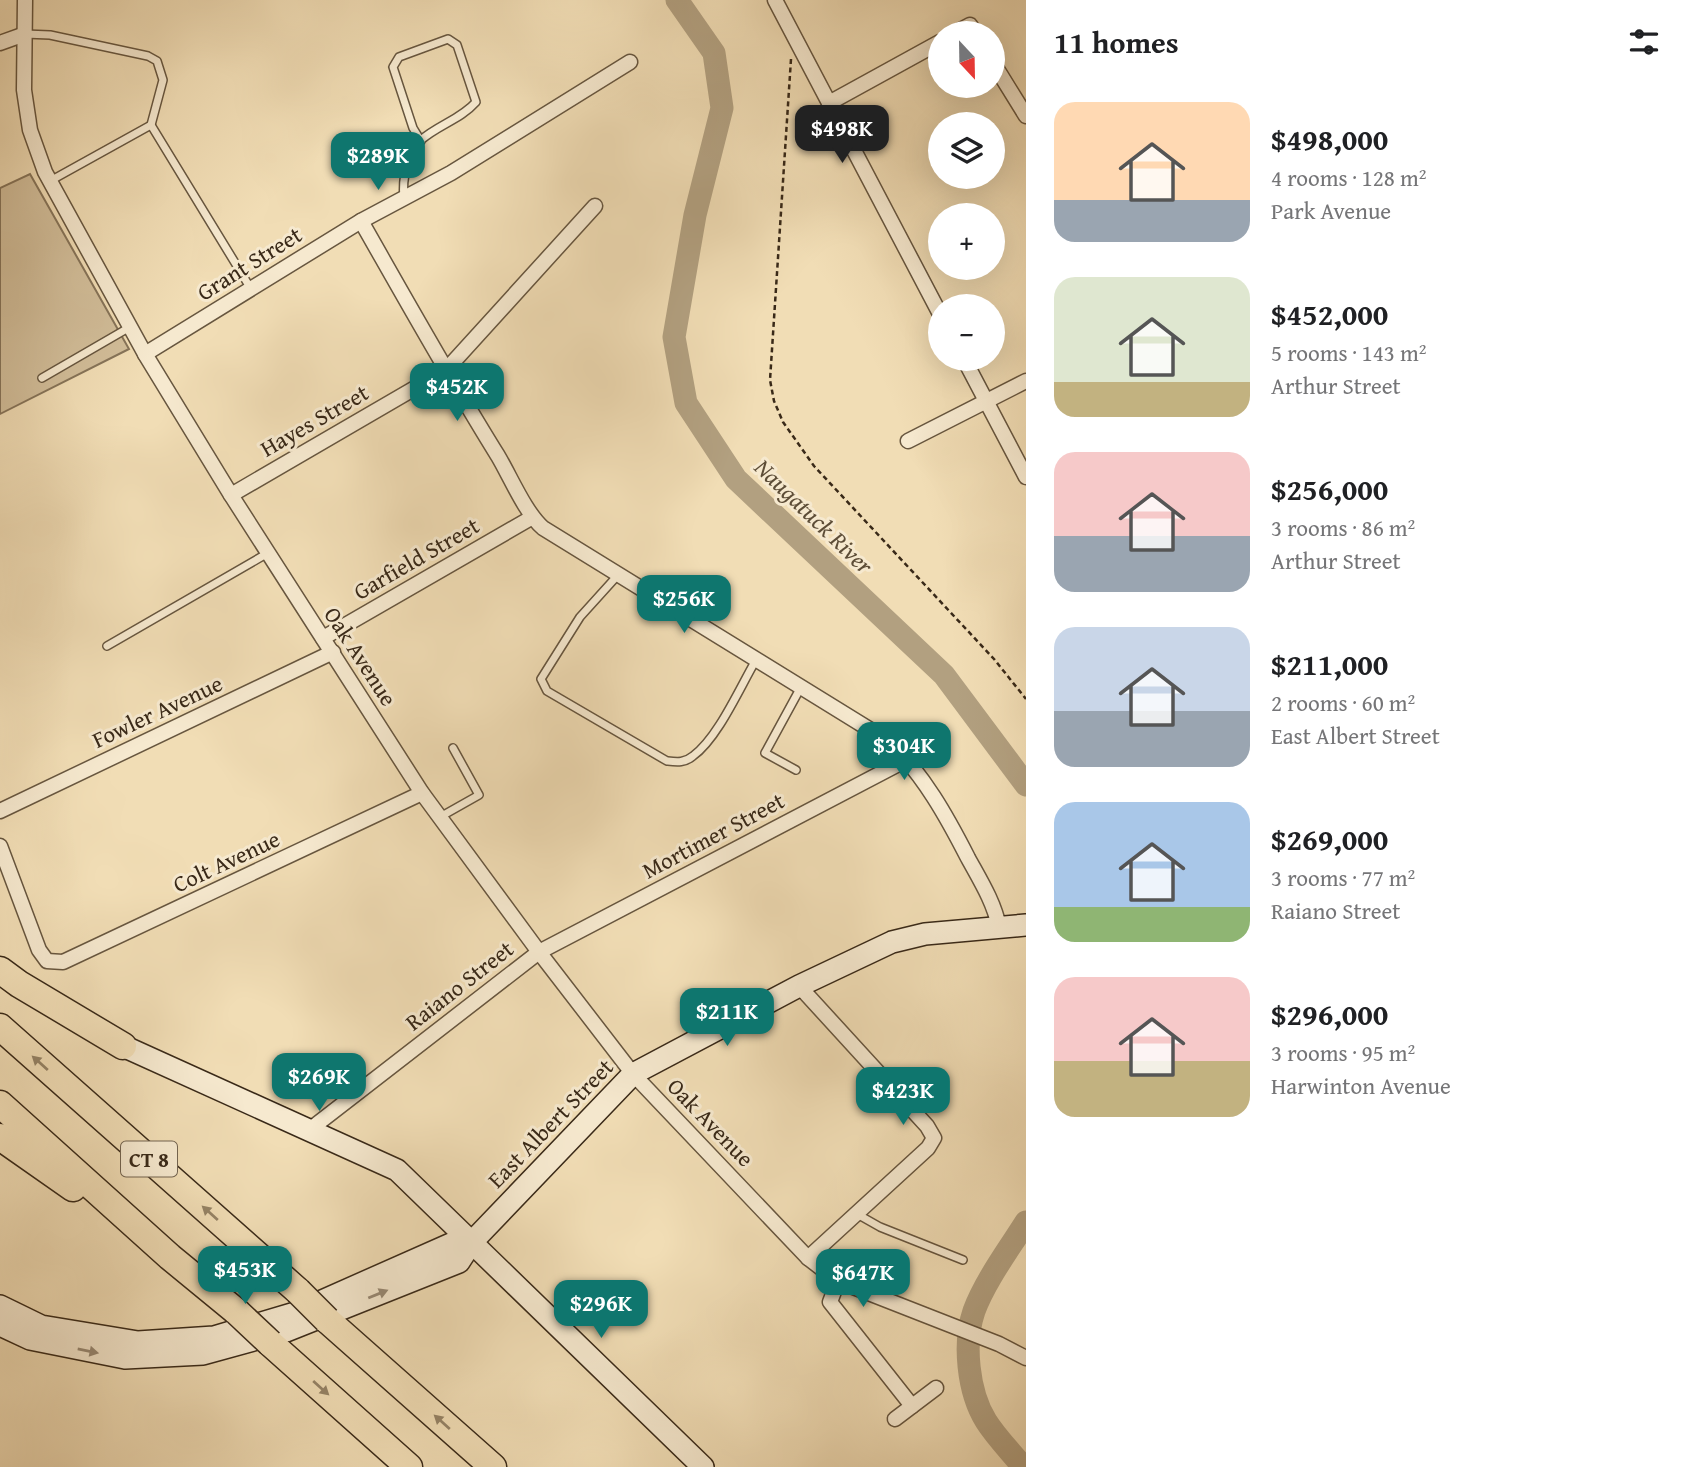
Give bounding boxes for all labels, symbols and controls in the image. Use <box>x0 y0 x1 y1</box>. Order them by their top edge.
text: 11 homes <box>1054 20 1179 64</box>
north arrow <box>928 21 1004 98</box>
map controls <box>928 21 1005 371</box>
icon: filters <box>1625 23 1663 61</box>
pin: $498K <box>793 106 891 165</box>
text: $498K <box>811 111 873 144</box>
button: layers <box>928 112 1005 189</box>
text: $498,000 <box>1271 117 1388 161</box>
icon: home <box>1110 130 1194 214</box>
pin: $289K <box>329 132 427 192</box>
text: $289K <box>347 138 409 171</box>
text: 4 rooms · 128 m² <box>1271 161 1426 194</box>
text: Park Avenue <box>1271 194 1391 227</box>
button: + <box>928 203 1005 280</box>
street label: Grant Street <box>190 218 308 308</box>
text: $452,000 <box>1271 292 1388 336</box>
button: − <box>928 294 1005 371</box>
icon: home <box>1110 305 1194 389</box>
text: 5 rooms · 143 m² <box>1271 336 1426 369</box>
pin: $452K <box>408 364 506 423</box>
text: $452K <box>426 369 488 402</box>
text: Arthur Street <box>1271 369 1401 402</box>
street label: Hayes Street <box>254 376 374 464</box>
water label: Naugatuck River <box>746 450 882 583</box>
text: $256,000 <box>1271 467 1388 511</box>
icon: home <box>1110 480 1194 564</box>
street label: Garfield Street <box>347 509 485 607</box>
text: 3 rooms · 86 m² <box>1271 511 1415 544</box>
text: Arthur Street <box>1271 544 1401 577</box>
pin: $256K <box>635 576 733 635</box>
text: $256K <box>653 581 715 614</box>
street label: Oak Avenue <box>317 600 405 712</box>
text: $211,000 <box>1271 642 1388 686</box>
icon: home <box>1110 655 1194 739</box>
street label: Fowler Avenue <box>86 666 228 756</box>
text: 2 rooms · 60 m² <box>1271 686 1415 719</box>
text: East Albert Street <box>1271 719 1440 752</box>
pin: $304K <box>855 722 953 782</box>
text: $304K <box>873 728 935 761</box>
street label: Mortimer Street <box>636 784 790 886</box>
text: $269,000 <box>1271 817 1388 861</box>
street label: Colt Avenue <box>167 822 285 900</box>
icon: home <box>1110 830 1194 914</box>
text: 3 rooms · 77 m² <box>1271 861 1415 894</box>
text: Raiano Street <box>1271 894 1400 927</box>
street label: Raiano Street <box>398 932 520 1038</box>
pin: $211K <box>678 988 776 1048</box>
text: $296,000 <box>1271 992 1388 1036</box>
text: $211K <box>696 994 758 1027</box>
icon: home <box>1110 1005 1194 1089</box>
text: 3 rooms · 95 m² <box>1271 1036 1415 1069</box>
street label: East Albert Street <box>480 1051 620 1195</box>
pin: $269K <box>270 1054 368 1113</box>
one-way arrow <box>32 1055 49 1071</box>
text: $269K <box>288 1059 350 1092</box>
pin: $423K <box>854 1068 952 1127</box>
text: Harwinton Avenue <box>1271 1069 1451 1102</box>
street label: Oak Avenue <box>660 1070 762 1174</box>
text: $423K <box>872 1073 934 1106</box>
road number: CT 8 <box>121 1142 177 1176</box>
one-way arrow <box>202 1206 219 1222</box>
pin: $453K <box>196 1246 294 1306</box>
pin: $647K <box>814 1250 912 1309</box>
text: $453K <box>214 1252 276 1285</box>
text: $647K <box>832 1255 894 1288</box>
pin: $296K <box>552 1280 650 1340</box>
text: $296K <box>570 1286 632 1319</box>
one-way arrow <box>368 1289 389 1300</box>
one-way arrow <box>77 1345 99 1356</box>
one-way arrow <box>312 1380 330 1396</box>
one-way arrow <box>434 1415 451 1430</box>

